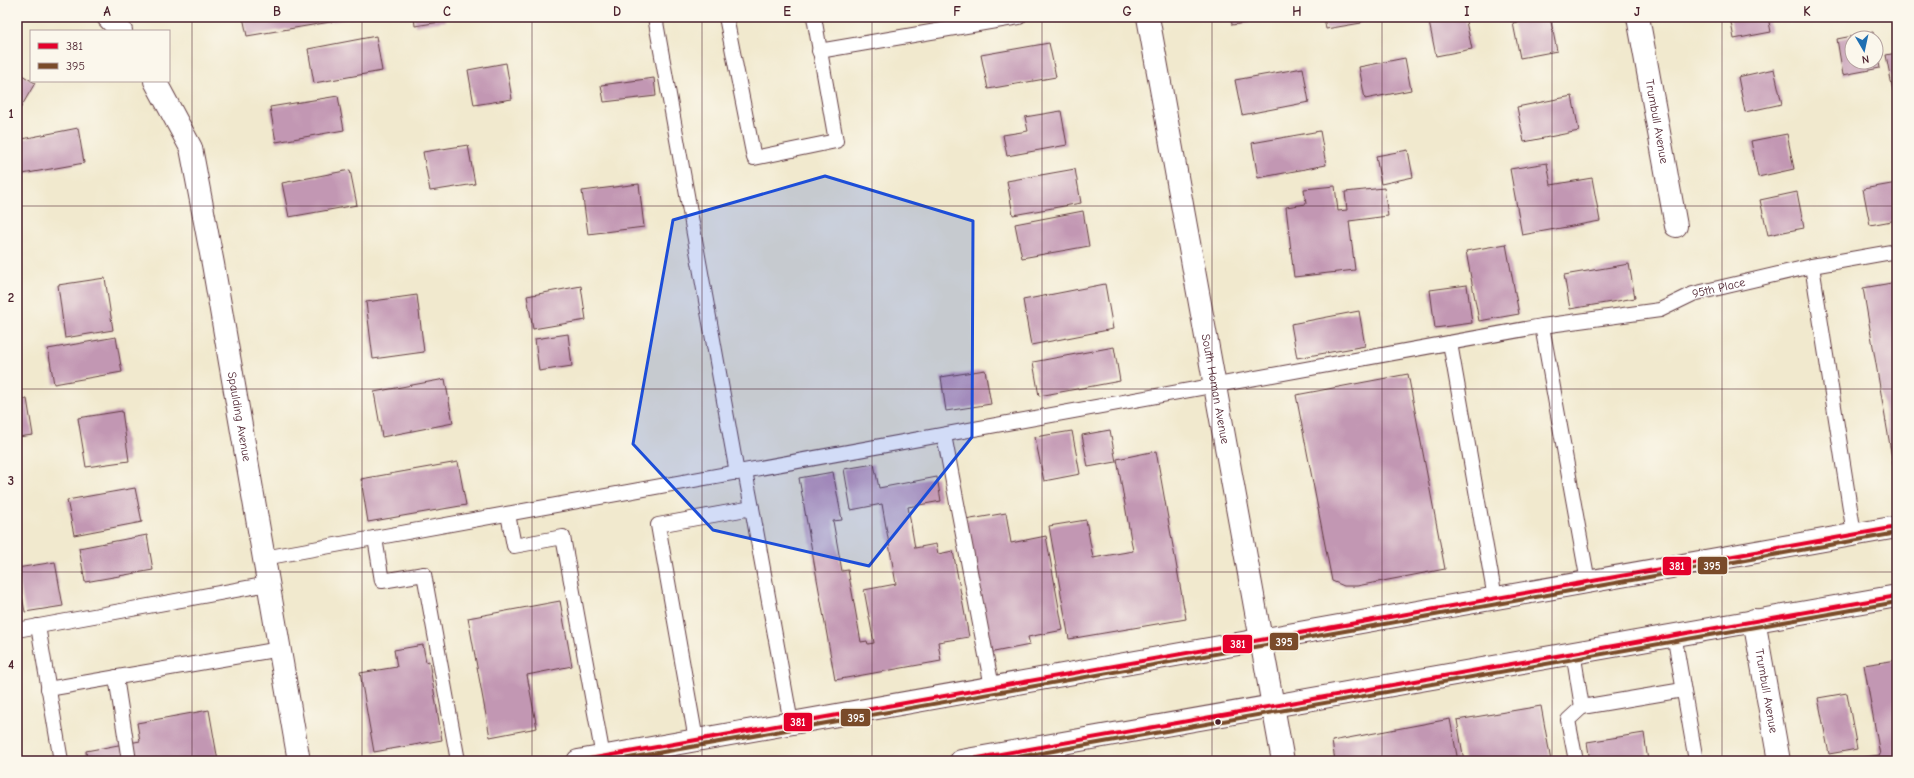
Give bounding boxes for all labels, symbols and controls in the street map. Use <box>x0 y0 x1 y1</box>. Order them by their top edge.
text: A <box>103 4 111 19</box>
text: B <box>273 4 281 19</box>
text: C <box>443 4 451 19</box>
text: D <box>613 4 621 19</box>
text: E <box>783 4 791 19</box>
text: F <box>953 4 961 19</box>
text: G <box>1122 4 1132 19</box>
text: H <box>1292 4 1302 19</box>
text: I <box>1464 4 1470 19</box>
text: J <box>1634 4 1640 19</box>
text: K <box>1803 4 1811 19</box>
legend <box>30 30 170 82</box>
north arrow <box>1844 30 1884 70</box>
text: 381 <box>66 39 83 53</box>
text: N <box>1861 52 1870 66</box>
text: 395 <box>66 59 85 73</box>
street label: Trumbull Avenue <box>1642 78 1672 165</box>
text: 1 <box>8 106 14 121</box>
street label: 95th Place <box>1691 275 1747 301</box>
text: 2 <box>8 290 14 305</box>
street label: South Homan Avenue <box>1199 333 1232 445</box>
street label: Spaulding Avenue <box>225 371 254 462</box>
text: 3 <box>8 473 14 488</box>
line badge: 381 <box>1662 556 1692 576</box>
line badge: 395 <box>1697 556 1728 575</box>
text: 381 <box>1669 560 1685 573</box>
text: 395 <box>1703 560 1721 573</box>
line badge: 395 <box>1269 632 1299 651</box>
line badge: 381 <box>1222 634 1253 654</box>
text: 395 <box>1275 636 1293 649</box>
text: 381 <box>1230 638 1246 651</box>
street label: Trumbull Avenue <box>1752 648 1781 734</box>
text: 4 <box>8 657 14 672</box>
line badge: 395 <box>840 708 871 727</box>
line badge: 381 <box>783 712 813 732</box>
text: 395 <box>847 712 865 725</box>
text: 381 <box>790 716 806 729</box>
unlabelled marker <box>1213 717 1223 727</box>

